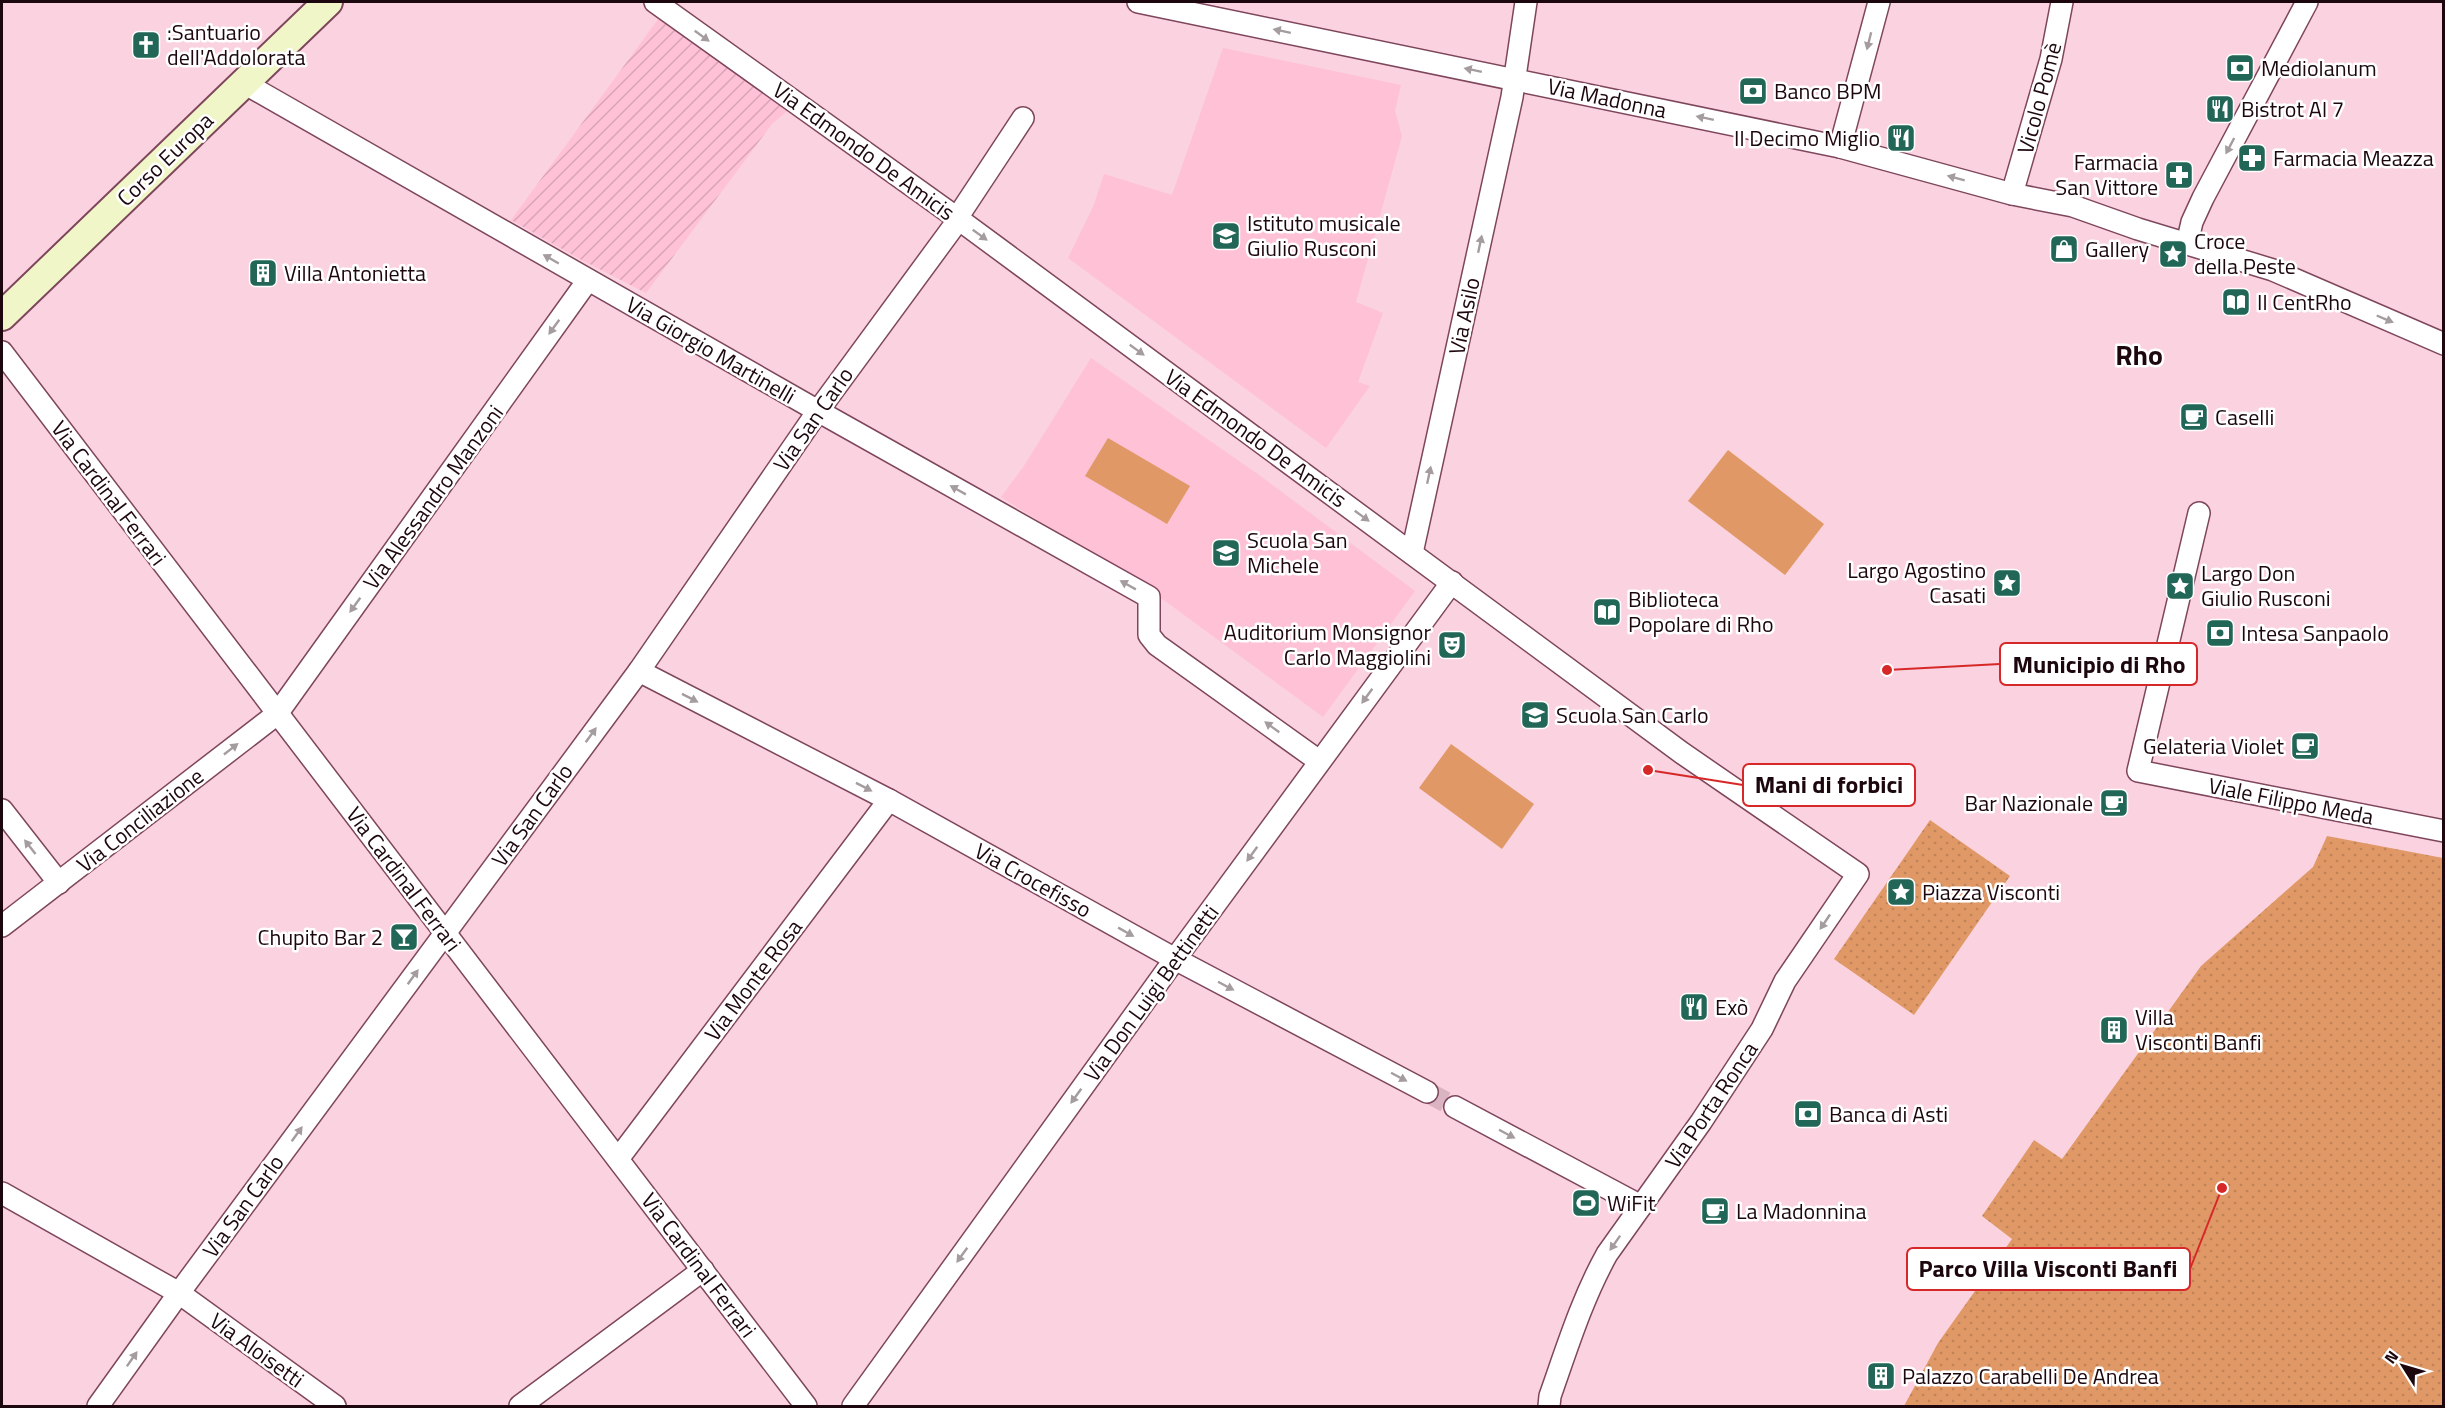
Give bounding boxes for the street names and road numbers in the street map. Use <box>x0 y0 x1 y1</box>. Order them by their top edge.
street label: Vicolo Pomè <box>2008 38 2070 158</box>
street label: Via Madonna <box>1544 69 1670 127</box>
street label: Via Edmondo De Amicis <box>766 73 962 229</box>
street label: Corso Europa <box>109 104 221 214</box>
street label: Via Asilo <box>1439 274 1489 358</box>
street label: Via Giorgio Martinelli <box>620 288 802 412</box>
street label: Via San Carlo <box>765 360 861 478</box>
street label: Via Edmondo De Amicis <box>1158 360 1354 516</box>
street label: Via Alessandro Manzoni <box>354 398 512 596</box>
street label: Via Cardinal Ferrari <box>43 413 175 573</box>
street label: Via San Carlo <box>483 756 581 874</box>
street label: Via Conciliazione <box>69 759 211 881</box>
street label: Viale Filippo Meda <box>2205 768 2377 834</box>
street label: Via Cardinal Ferrari <box>338 799 470 959</box>
street label: Via Crocefisso <box>968 834 1098 926</box>
street label: Via Don Luigi Bettinetti <box>1075 897 1227 1089</box>
street label: Via Monte Rosa <box>696 912 810 1048</box>
street label: Via Porta Ronca <box>1656 1035 1766 1175</box>
street label: Via San Carlo <box>194 1147 292 1265</box>
street label: Via Cardinal Ferrari <box>633 1185 765 1345</box>
street label: Via Aloisetti <box>203 1304 311 1396</box>

